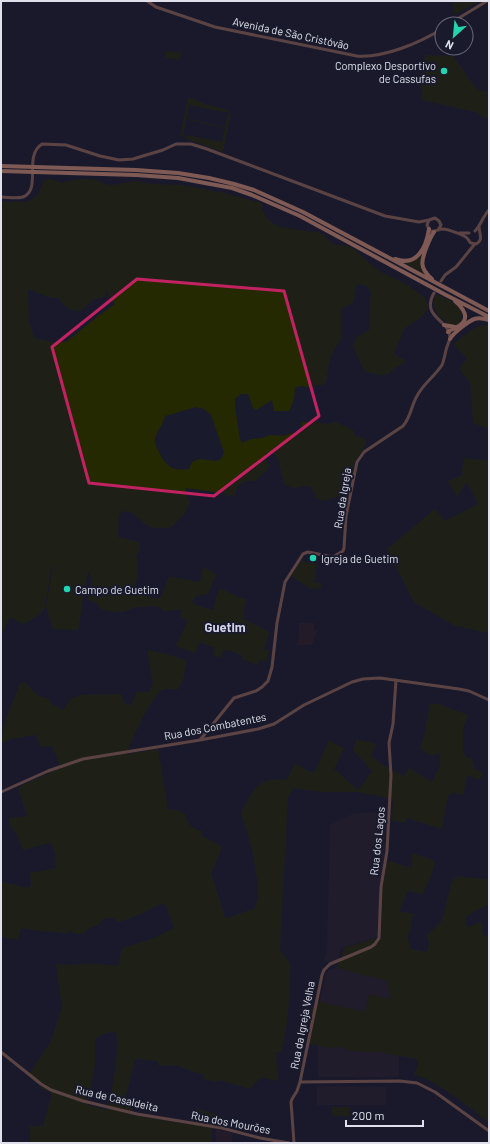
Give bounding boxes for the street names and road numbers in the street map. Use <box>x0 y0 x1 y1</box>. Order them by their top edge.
street label: Avenida de São Cristóvão <box>231 14 351 52</box>
street label: Rua da Igreja <box>331 467 353 529</box>
street label: Rua dos Combatentes <box>163 710 267 742</box>
street label: Rua dos Lagos <box>367 806 387 876</box>
street label: Rua da Igreja Velha <box>287 980 317 1070</box>
street label: Rua de Casaldeita <box>74 1082 160 1114</box>
street label: Rua dos Mourões <box>190 1108 272 1136</box>

